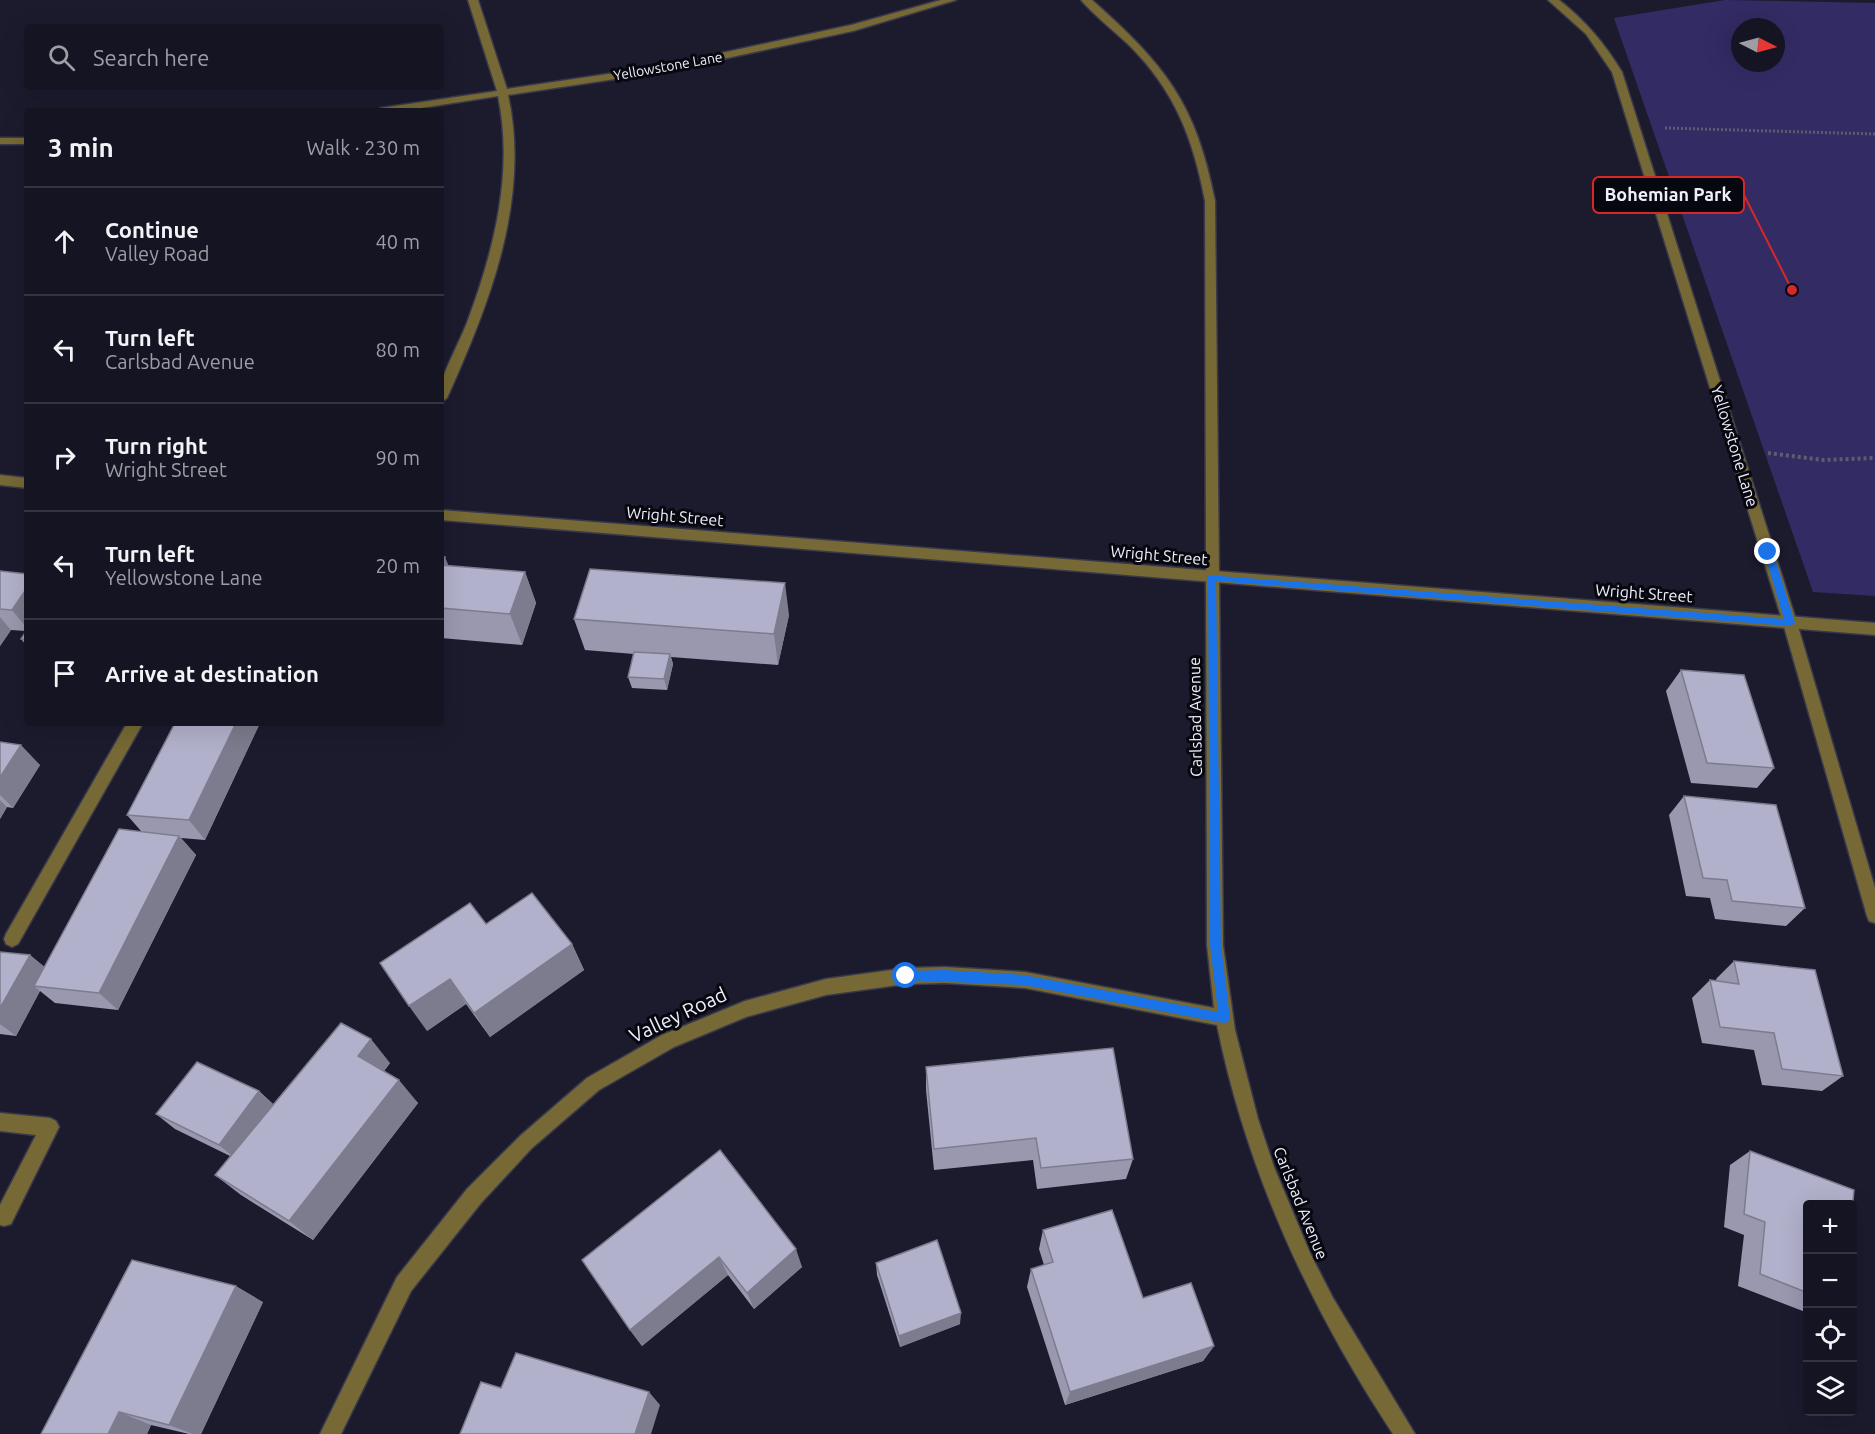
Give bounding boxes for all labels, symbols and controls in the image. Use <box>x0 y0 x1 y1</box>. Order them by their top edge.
north arrow <box>1731 18 1785 72</box>
search box <box>24 24 444 90</box>
icon: search <box>45 41 78 74</box>
text: Search here <box>93 45 209 70</box>
street label: Yellowstone Lane <box>612 49 724 83</box>
text: 3 min <box>48 133 114 162</box>
text: Walk · 230 m <box>307 136 420 159</box>
callout: Bohemian Park <box>1593 177 1744 213</box>
text: Bohemian Park <box>1604 184 1732 204</box>
text: Continue <box>105 217 199 242</box>
icon: ahead <box>48 225 81 258</box>
text: 40 m <box>376 230 420 253</box>
text: Valley Road <box>105 242 209 265</box>
text: Turn left <box>105 325 195 350</box>
icon: left <box>48 333 81 366</box>
text: 80 m <box>376 338 420 361</box>
text: Carlsbad Avenue <box>105 350 255 373</box>
street label: Yellowstone Lane <box>1708 383 1762 509</box>
text: Turn right <box>105 433 207 458</box>
icon: right <box>48 441 81 474</box>
text: 90 m <box>376 446 420 469</box>
text: Wright Street <box>105 458 227 481</box>
street label: Wright Street <box>626 503 725 529</box>
route end <box>1754 538 1780 564</box>
text: Turn left <box>105 541 195 566</box>
street label: Wright Street <box>1110 542 1209 568</box>
icon: left <box>48 549 81 582</box>
text: 20 m <box>376 554 420 577</box>
text: Yellowstone Lane <box>105 566 263 589</box>
street label: Wright Street <box>1595 581 1694 605</box>
icon: arrive <box>48 657 81 690</box>
street label: Carlsbad Avenue <box>1185 657 1205 777</box>
text: Arrive at destination <box>105 661 319 686</box>
route start <box>892 962 918 988</box>
street label: Valley Road <box>626 982 730 1047</box>
street label: Carlsbad Avenue <box>1270 1144 1332 1262</box>
map controls <box>1803 1200 1857 1416</box>
button: + <box>1803 1200 1857 1254</box>
button: − <box>1803 1254 1857 1308</box>
button: locate <box>1803 1308 1857 1362</box>
button: layers <box>1803 1362 1857 1416</box>

